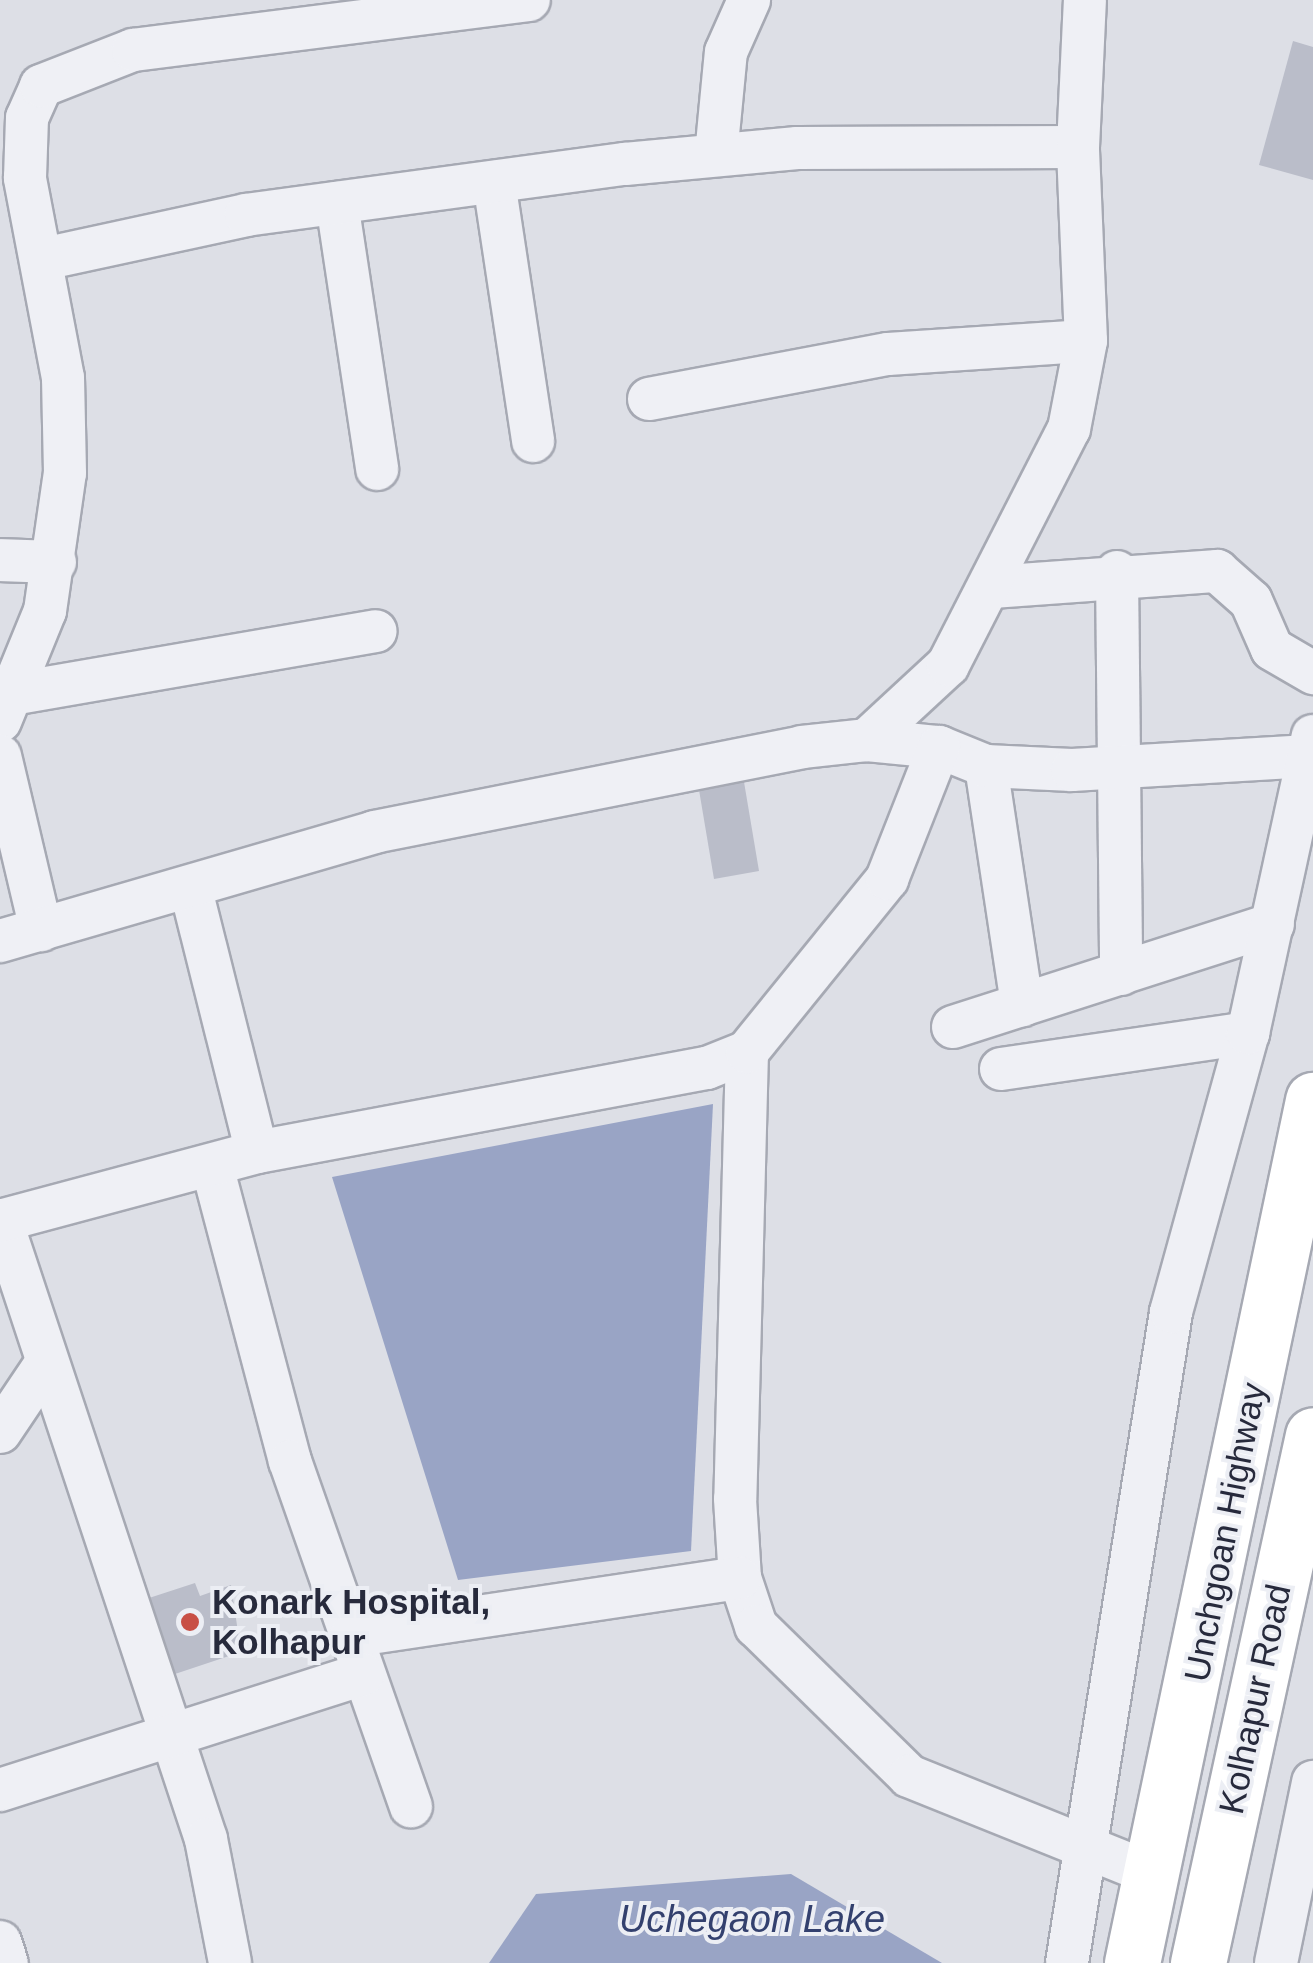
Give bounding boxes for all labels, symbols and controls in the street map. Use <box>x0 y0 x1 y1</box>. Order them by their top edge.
street label: Unchgoan Highway <box>1175 1379 1275 1685</box>
street label: Kolhapur Road <box>1210 1580 1300 1818</box>
place label: Konark Hospital, Kolhapur <box>212 1581 490 1663</box>
marker: Konark Hospital, Kolhapur <box>177 1609 203 1635</box>
water label: Uchegaon Lake <box>619 1897 885 1943</box>

